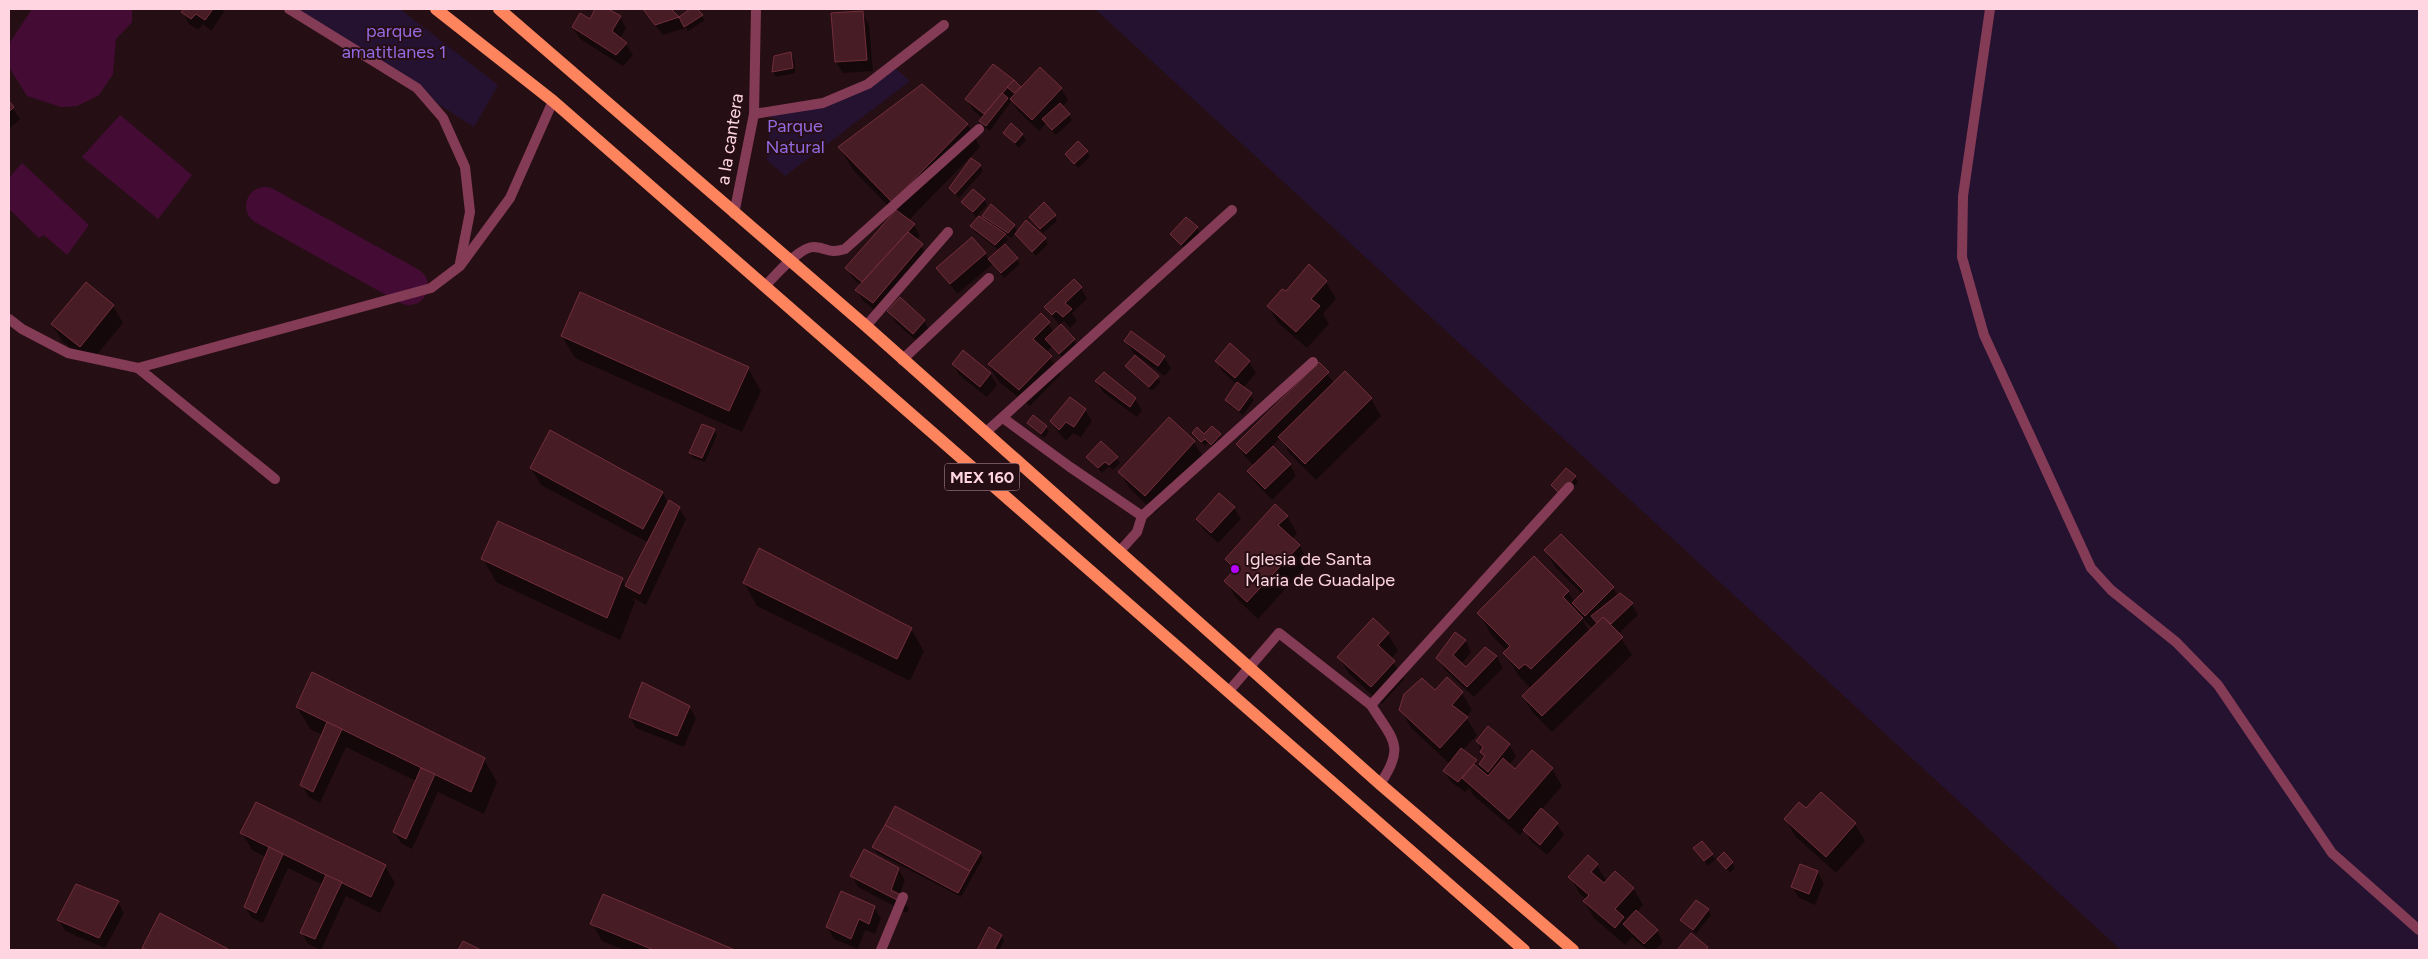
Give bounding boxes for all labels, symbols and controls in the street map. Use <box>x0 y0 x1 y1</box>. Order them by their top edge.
park label: parque amatitlanes 1 <box>342 20 446 63</box>
street label: a la cantera <box>712 92 748 186</box>
park label: Parque Natural <box>765 115 825 158</box>
road number: MEX 160 <box>944 464 1020 491</box>
place label: Iglesia de Santa Maria de Guadalpe <box>1245 548 1395 591</box>
marker: Iglesia de Santa Maria de Guadalpe <box>1229 563 1241 575</box>

